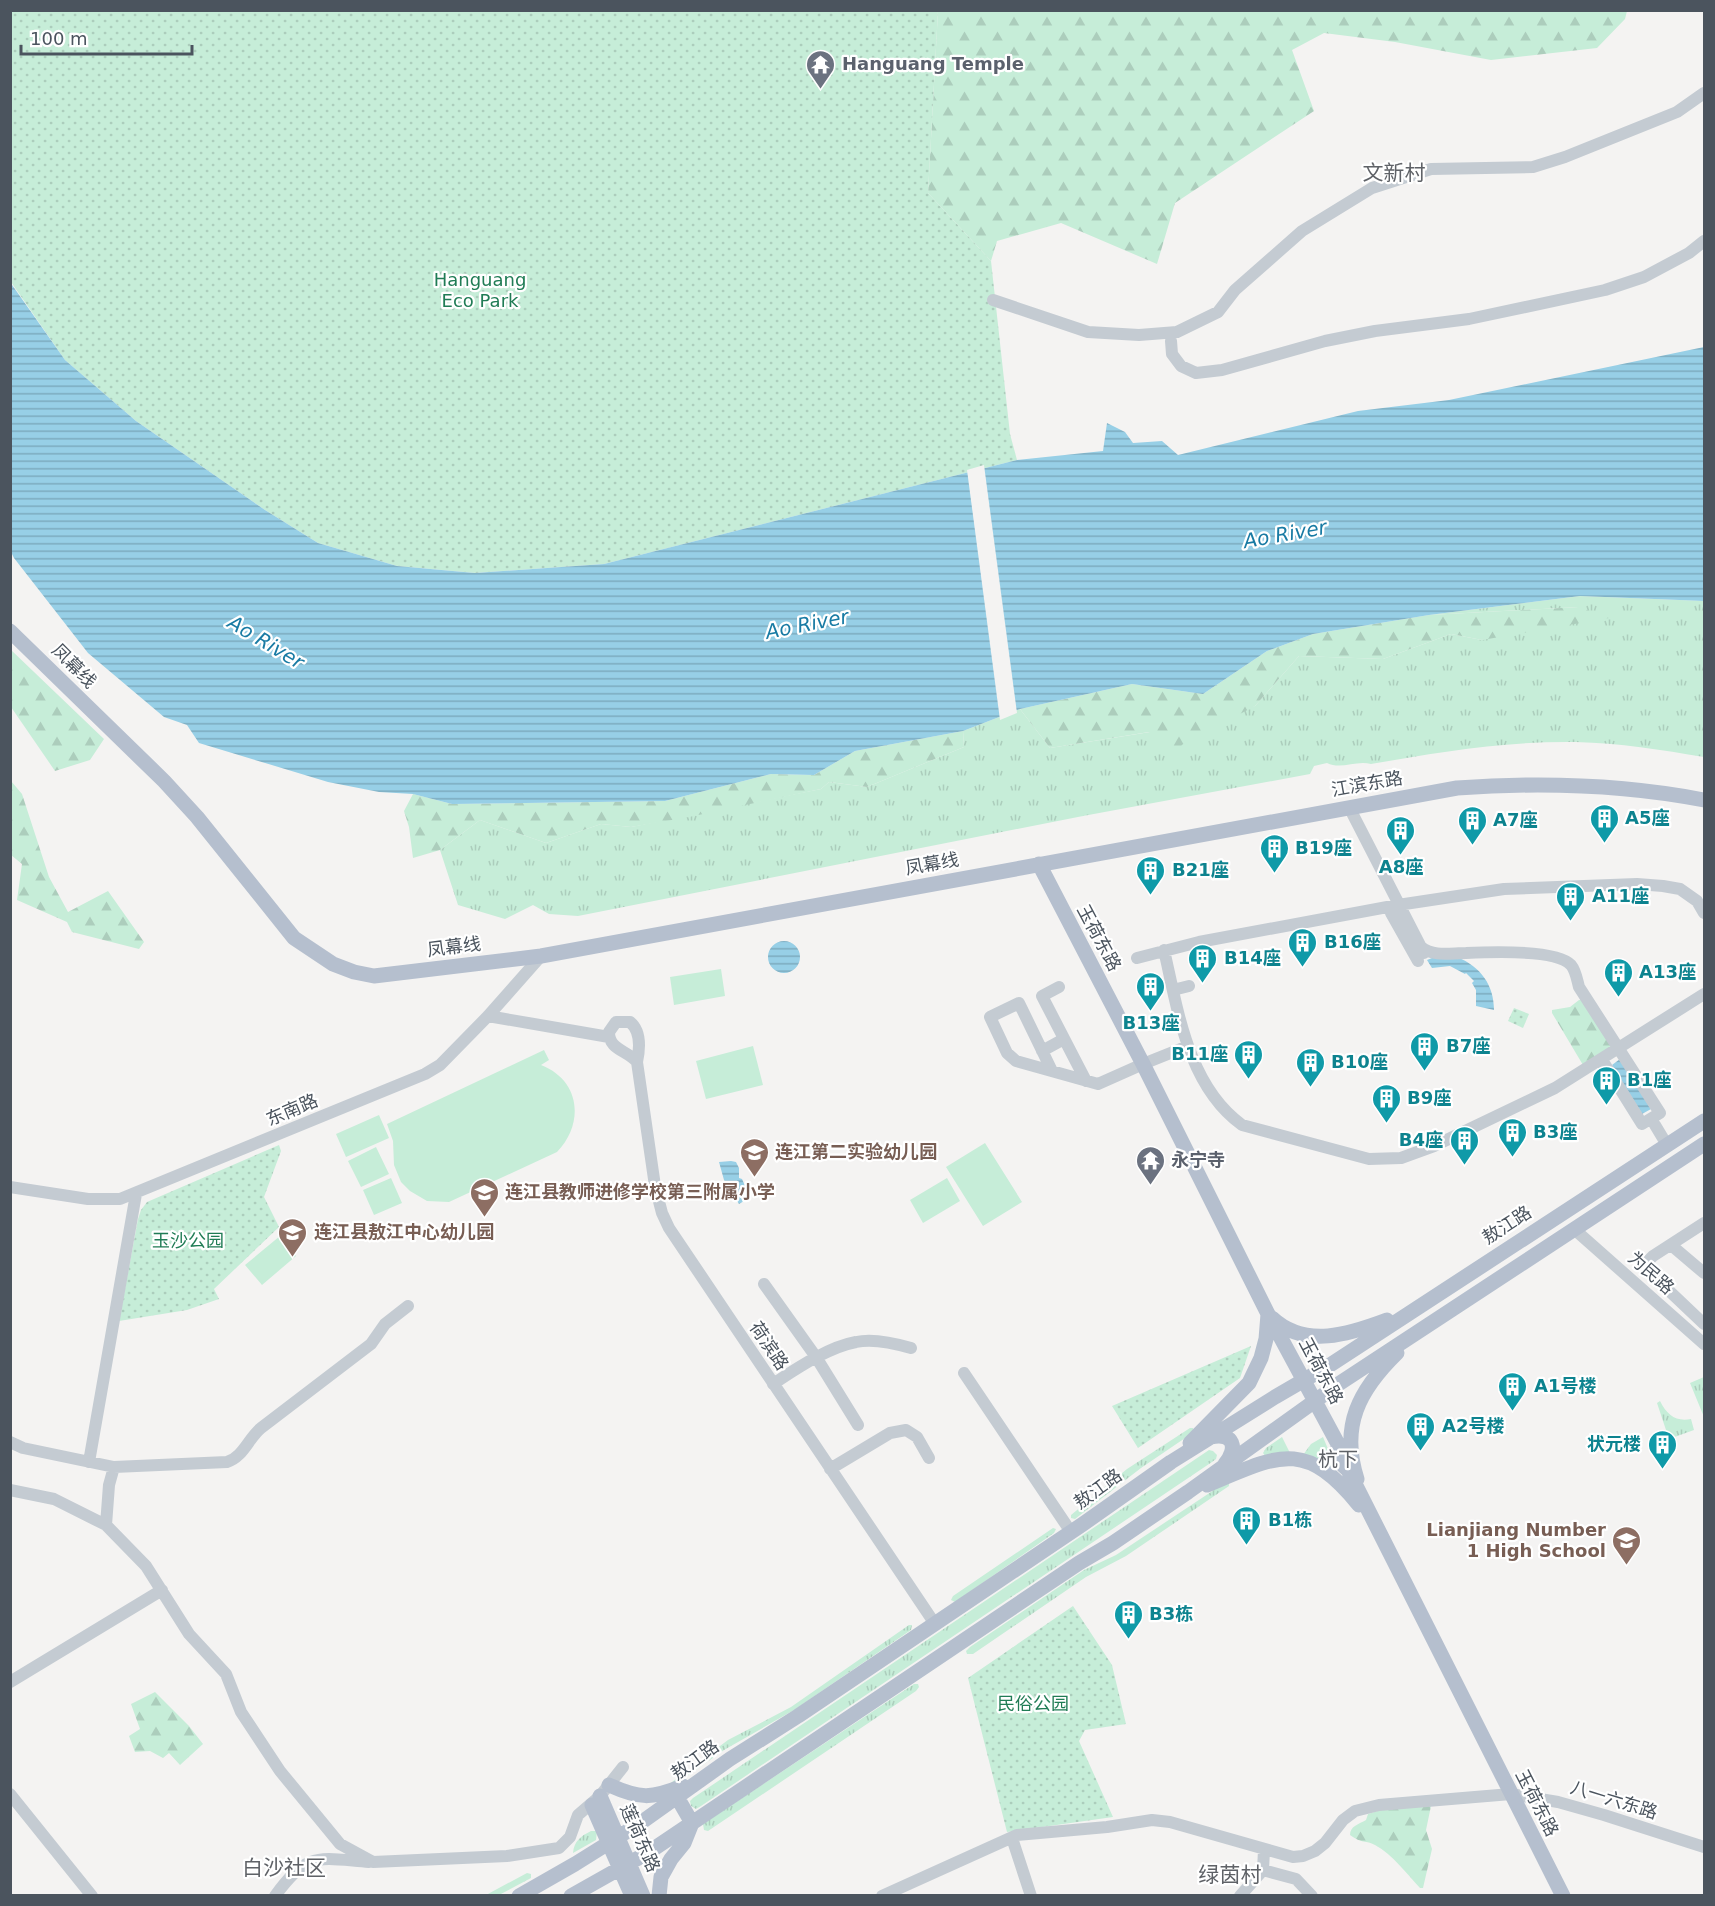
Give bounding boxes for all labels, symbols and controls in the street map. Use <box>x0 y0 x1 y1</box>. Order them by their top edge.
scale bar <box>21 18 192 56</box>
text: 100 m <box>30 28 88 49</box>
temple icon: Hanguang Temple <box>805 48 837 90</box>
place label: Hanguang Temple <box>842 53 1024 74</box>
district label: 文新村 <box>1363 161 1426 185</box>
park label: Hanguang Eco Park <box>434 269 526 311</box>
water label: Ao River <box>1240 515 1330 553</box>
water label: Ao River <box>761 604 852 644</box>
water label: Ao River <box>222 609 310 675</box>
street label: 凤幕线 <box>48 639 101 692</box>
street label: 江滨东路 <box>1330 767 1404 800</box>
building icon: A5座 <box>1588 802 1620 844</box>
building icon: A7座 <box>1456 804 1488 846</box>
place label: A5座 <box>1625 807 1669 828</box>
place label: A7座 <box>1493 809 1537 830</box>
building icon: A8座 <box>1385 814 1417 856</box>
building icon: B19座 <box>1258 832 1290 874</box>
place label: B19座 <box>1295 837 1352 858</box>
street label: 凤幕线 <box>904 848 960 879</box>
building icon: B21座 <box>1135 854 1167 896</box>
place label: A8座 <box>1379 856 1423 877</box>
place label: B21座 <box>1172 859 1229 880</box>
building icon: A11座 <box>1555 880 1587 922</box>
place label: A11座 <box>1592 885 1649 906</box>
street label: 玉荷东路 <box>1073 901 1126 974</box>
building icon: B16座 <box>1287 926 1319 968</box>
place label: B16座 <box>1324 931 1381 952</box>
street label: 凤幕线 <box>426 933 482 960</box>
building icon: B14座 <box>1187 942 1219 984</box>
place label: B14座 <box>1224 947 1281 968</box>
building icon: A13座 <box>1602 956 1634 998</box>
place label: A13座 <box>1639 961 1696 982</box>
building icon: B13座 <box>1135 970 1167 1012</box>
place label: B13座 <box>1123 1012 1179 1033</box>
building icon: B7座 <box>1409 1030 1441 1072</box>
place label: B7座 <box>1446 1035 1490 1056</box>
building icon: B11座 <box>1233 1038 1265 1080</box>
place label: B11座 <box>1171 1043 1228 1064</box>
building icon: B10座 <box>1294 1046 1326 1088</box>
place label: B10座 <box>1331 1051 1388 1072</box>
building icon: B1座 <box>1590 1064 1622 1106</box>
place label: B1座 <box>1627 1069 1671 1090</box>
building icon: B9座 <box>1370 1082 1402 1124</box>
place label: B9座 <box>1407 1087 1451 1108</box>
street label: 东南路 <box>263 1089 321 1130</box>
building icon: B3座 <box>1496 1116 1528 1158</box>
place label: B3座 <box>1533 1121 1577 1142</box>
building icon: B4座 <box>1448 1124 1480 1166</box>
place label: B4座 <box>1399 1129 1443 1150</box>
school or university icon: 连江第二实验幼儿园 <box>738 1136 770 1178</box>
place label: 连江第二实验幼儿园 <box>775 1141 937 1162</box>
temple icon: 永宁寺 <box>1134 1144 1166 1186</box>
place label: 永宁寺 <box>1171 1149 1225 1170</box>
school or university icon: 连江县教师进修学校第三附属小学 <box>468 1176 500 1218</box>
place label: 连江县教师进修学校第三附属小学 <box>505 1181 775 1202</box>
street label: 敖江路 <box>1478 1201 1535 1248</box>
school or university icon: 连江县敖江中心幼儿园 <box>277 1216 309 1258</box>
place label: 连江县敖江中心幼儿园 <box>314 1221 494 1242</box>
park label: 玉沙公园 <box>152 1230 224 1251</box>
street label: 为民路 <box>1624 1247 1679 1298</box>
street label: 荷滨路 <box>746 1317 793 1374</box>
street label: 玉荷东路 <box>1295 1334 1348 1407</box>
building icon: A1号楼 <box>1497 1370 1529 1412</box>
place label: A1号楼 <box>1534 1375 1596 1396</box>
building icon: A2号楼 <box>1405 1410 1437 1452</box>
place label: A2号楼 <box>1442 1415 1504 1436</box>
building icon: 状元楼 <box>1646 1428 1678 1470</box>
place label: 状元楼 <box>1587 1433 1641 1454</box>
district label: 杭下 <box>1318 1447 1358 1471</box>
street label: 敖江路 <box>1070 1464 1126 1513</box>
building icon: B1栋 <box>1231 1504 1263 1546</box>
place label: B1栋 <box>1268 1509 1312 1530</box>
place label: Lianjiang Number 1 High School <box>1426 1519 1606 1561</box>
school or university icon: Lianjiang Number 1 High School <box>1611 1524 1643 1566</box>
building icon: B3栋 <box>1112 1598 1144 1640</box>
place label: B3栋 <box>1149 1603 1193 1624</box>
park label: 民俗公园 <box>997 1693 1069 1714</box>
street label: 敖江路 <box>667 1735 723 1784</box>
street label: 玉荷东路 <box>1512 1766 1563 1840</box>
street label: 八一六东路 <box>1568 1776 1660 1823</box>
street label: 莲荷东路 <box>616 1801 665 1875</box>
district label: 白沙社区 <box>242 1856 326 1880</box>
district label: 绿茵村 <box>1199 1863 1262 1887</box>

